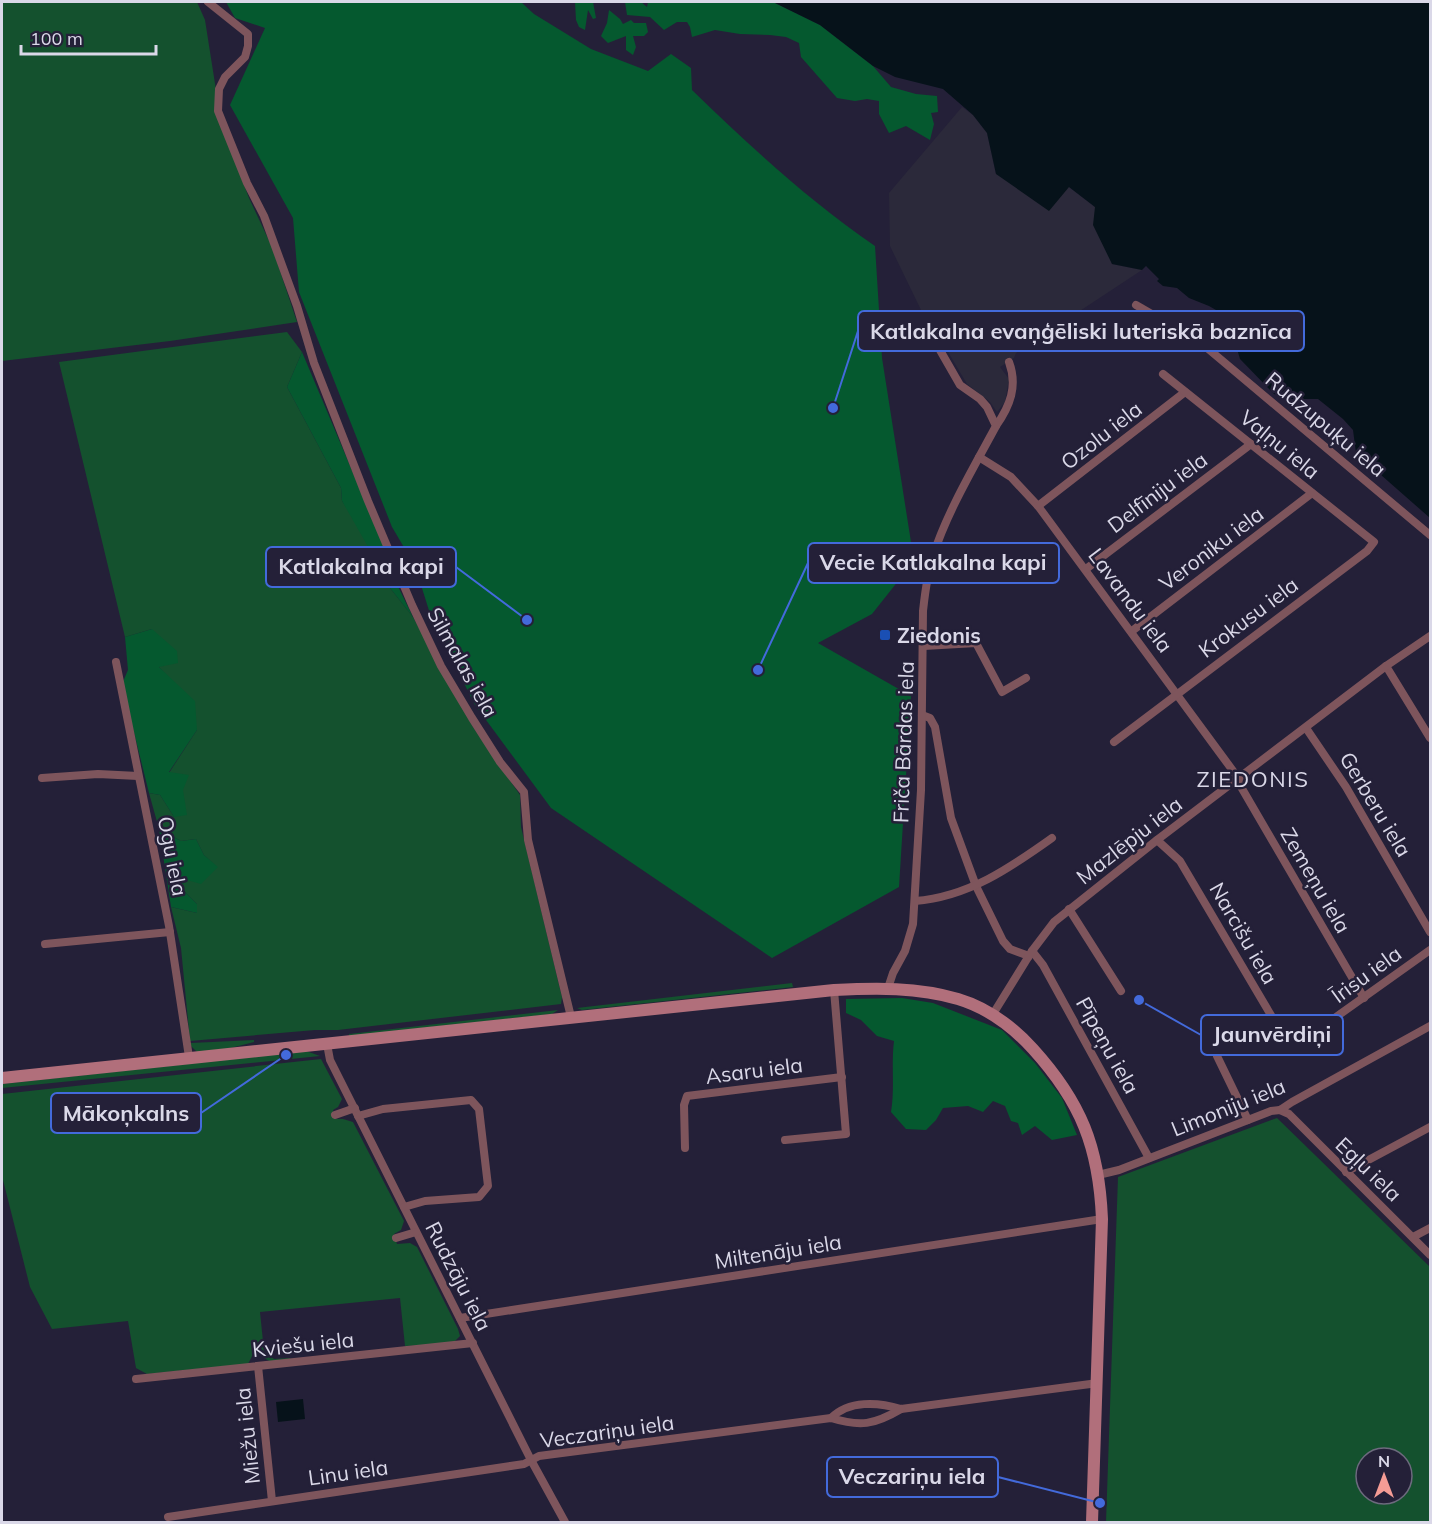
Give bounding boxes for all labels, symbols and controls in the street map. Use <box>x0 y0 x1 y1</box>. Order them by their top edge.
scale bar <box>21 18 156 56</box>
text: 100 m <box>30 27 83 50</box>
callout: Katlakalna evaņģēliski luteriskā baznīca <box>858 311 1304 351</box>
text: Katlakalna evaņģēliski luteriskā baznīca <box>870 317 1292 346</box>
street label: Rudzupuķu iela <box>1259 366 1392 484</box>
street label: Ozolu iela <box>1055 395 1147 475</box>
street label: Vaļņu iela <box>1234 404 1325 486</box>
street label: Delfīniju iela <box>1102 446 1212 538</box>
street label: Veroniku iela <box>1154 500 1268 596</box>
callout: Vecie Katlakalna kapi <box>808 543 1059 583</box>
street label: Lavandu iela <box>1083 543 1179 657</box>
callout: Katlakalna kapi <box>266 547 456 587</box>
text: Vecie Katlakalna kapi <box>819 548 1046 576</box>
text: Katlakalna kapi <box>278 552 444 580</box>
street label: Krokusu iela <box>1193 571 1303 663</box>
street label: Silmalas iela <box>422 603 504 721</box>
place label: Ziedonis <box>897 622 981 648</box>
marker: Ziedonis <box>878 628 892 642</box>
street label: Friča Bārdas iela <box>887 661 919 823</box>
street label: Gerberu iela <box>1335 747 1417 861</box>
district label: ZIEDONIS <box>1196 765 1310 793</box>
street label: Mazlēpju iela <box>1071 791 1187 889</box>
street label: Ogu iela <box>153 814 193 898</box>
street label: Zemeņu iela <box>1274 823 1357 938</box>
street label: Narcišu iela <box>1204 877 1284 989</box>
street label: Īrisu iela <box>1325 940 1406 1009</box>
street label: Pīpeņu iela <box>1069 992 1145 1099</box>
callout: Jaunvērdiņi <box>1201 1015 1343 1055</box>
text: Jaunvērdiņi <box>1213 1020 1331 1049</box>
street label: Asaru iela <box>704 1051 804 1089</box>
street label: Limoniju iela <box>1167 1072 1289 1142</box>
callout: Mākoņkalns <box>51 1093 201 1133</box>
text: Mākoņkalns <box>63 1099 189 1128</box>
street label: Egļu iela <box>1329 1131 1407 1208</box>
street label: Rudzāju iela <box>420 1217 498 1335</box>
street label: Miltenāju iela <box>713 1228 843 1274</box>
street label: Kviešu iela <box>251 1326 355 1362</box>
street label: Miežu iela <box>229 1386 265 1486</box>
street label: Veczariņu iela <box>538 1409 676 1455</box>
north arrow <box>1354 1446 1414 1506</box>
text: N <box>1378 1451 1390 1471</box>
street label: Linu iela <box>306 1454 390 1490</box>
callout: Veczariņu iela <box>827 1457 998 1497</box>
text: Veczariņu iela <box>838 1462 985 1491</box>

